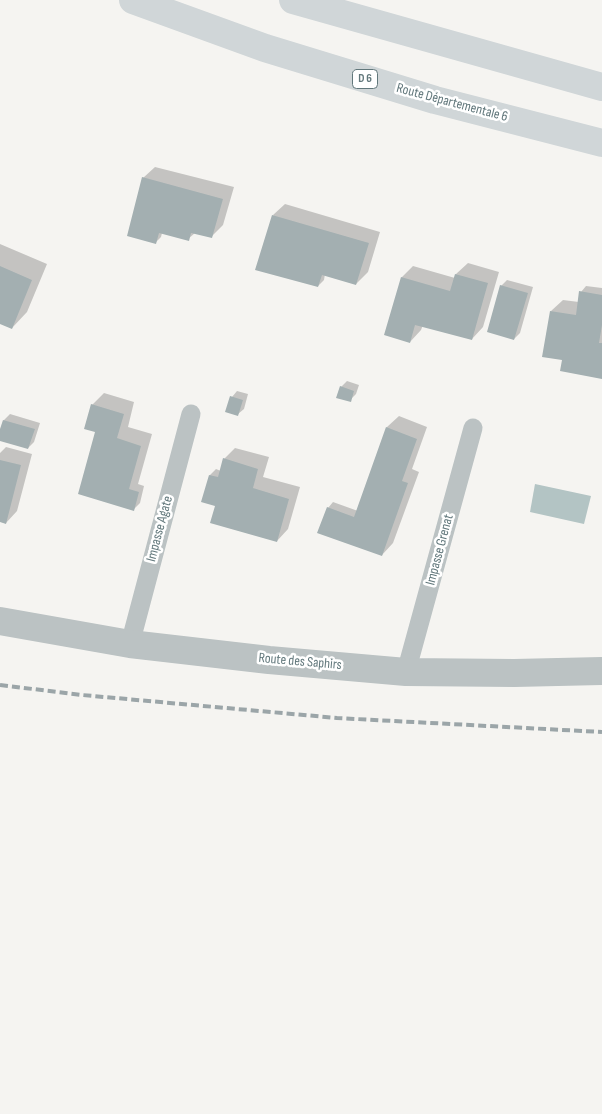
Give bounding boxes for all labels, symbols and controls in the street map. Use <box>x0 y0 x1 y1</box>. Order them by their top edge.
road number: D 6 <box>352 70 378 88</box>
street label: Route Départementale 6 <box>395 80 509 126</box>
street label: Impasse Agate <box>143 494 177 564</box>
street label: Impasse Grenat <box>422 513 458 587</box>
street label: Route des Saphirs <box>258 650 342 674</box>

